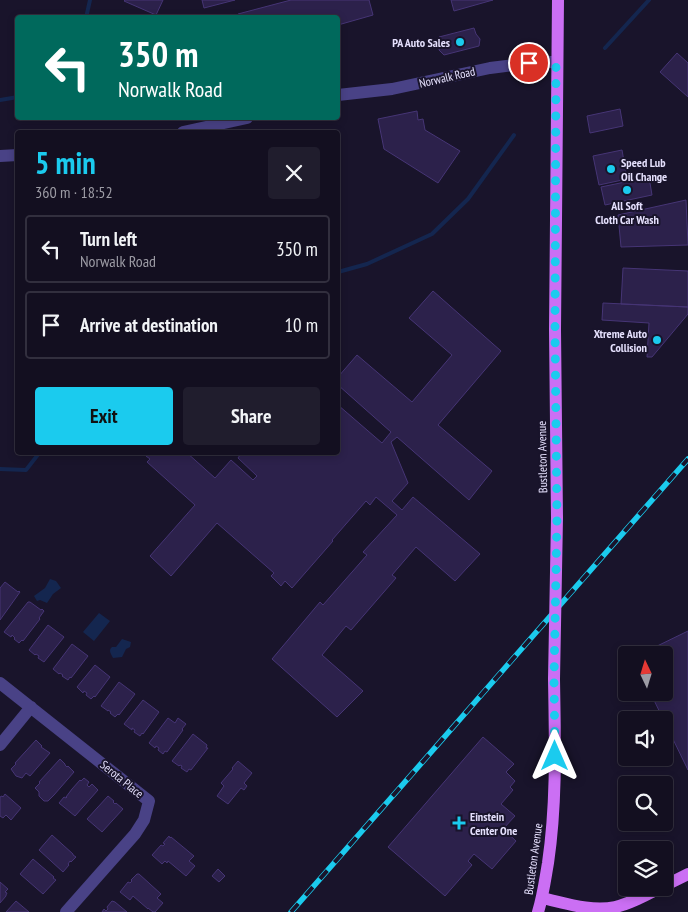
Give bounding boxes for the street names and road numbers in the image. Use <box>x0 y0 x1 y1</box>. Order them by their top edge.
street label: Norwalk Road <box>418 63 476 91</box>
street label: Bustleton Avenue <box>534 421 550 493</box>
street label: Serota Place <box>97 757 147 801</box>
street label: Bustleton Avenue <box>521 822 545 896</box>

